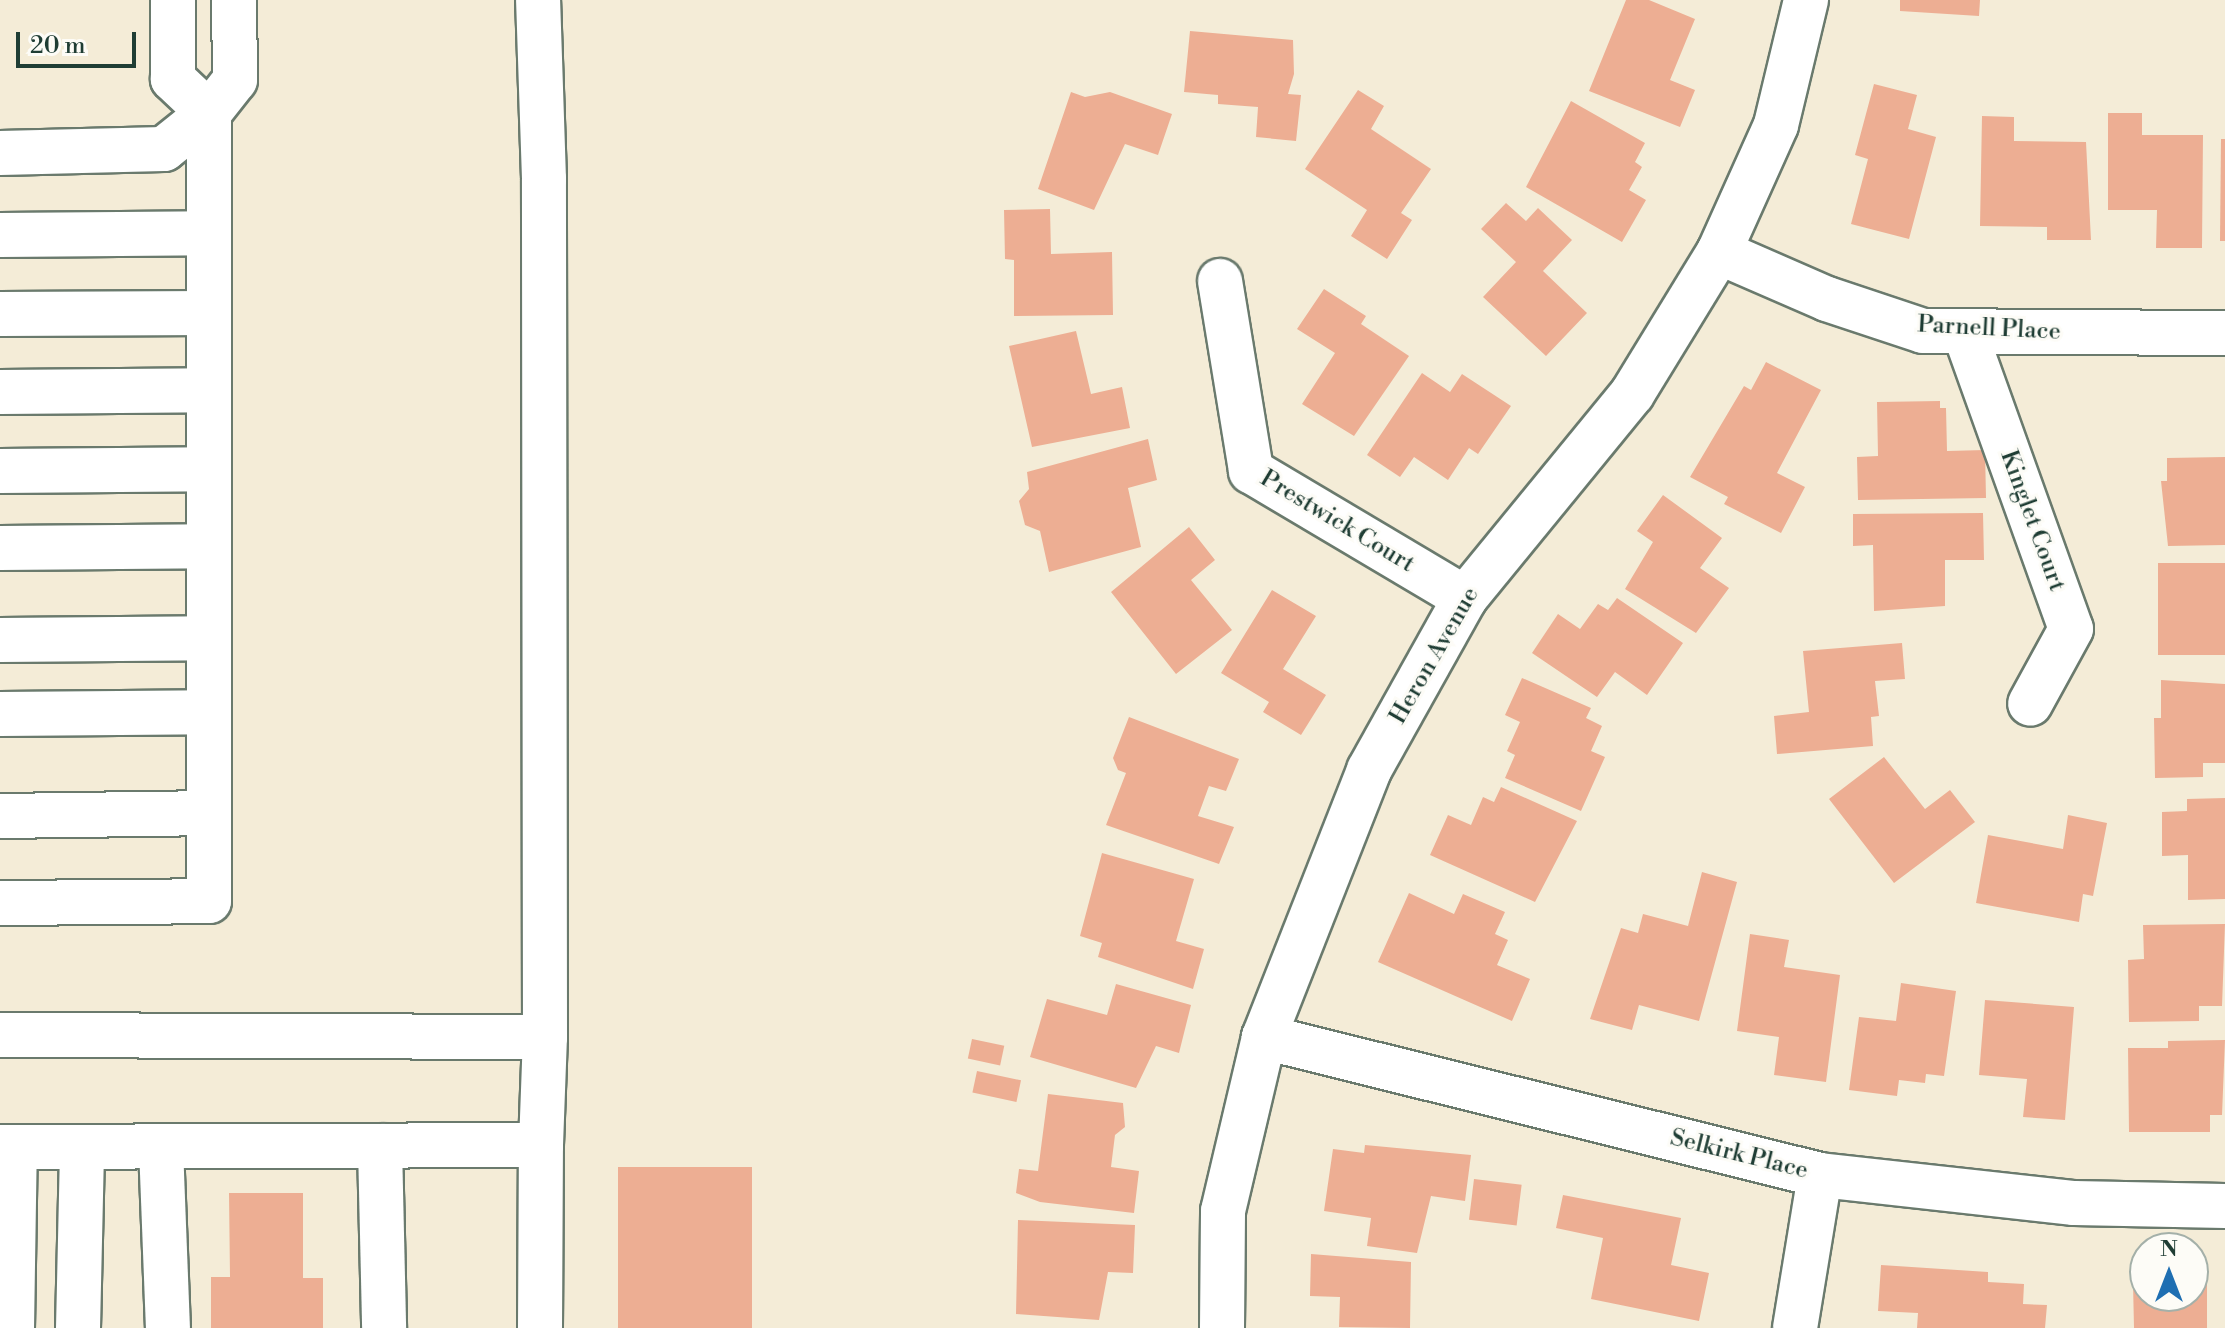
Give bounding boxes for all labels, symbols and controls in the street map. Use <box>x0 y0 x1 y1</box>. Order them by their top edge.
scale bar <box>20 16 140 66</box>
text: 20 m <box>30 31 86 61</box>
street label: Parnell Place <box>1917 311 2061 347</box>
street label: Kinglet Court <box>1993 447 2071 595</box>
street label: Prestwick Court <box>1255 465 1419 579</box>
street label: Heron Avenue <box>1384 582 1486 730</box>
street label: Selkirk Place <box>1667 1124 1811 1186</box>
north arrow <box>2129 1232 2209 1312</box>
text: N <box>2160 1236 2178 1263</box>

